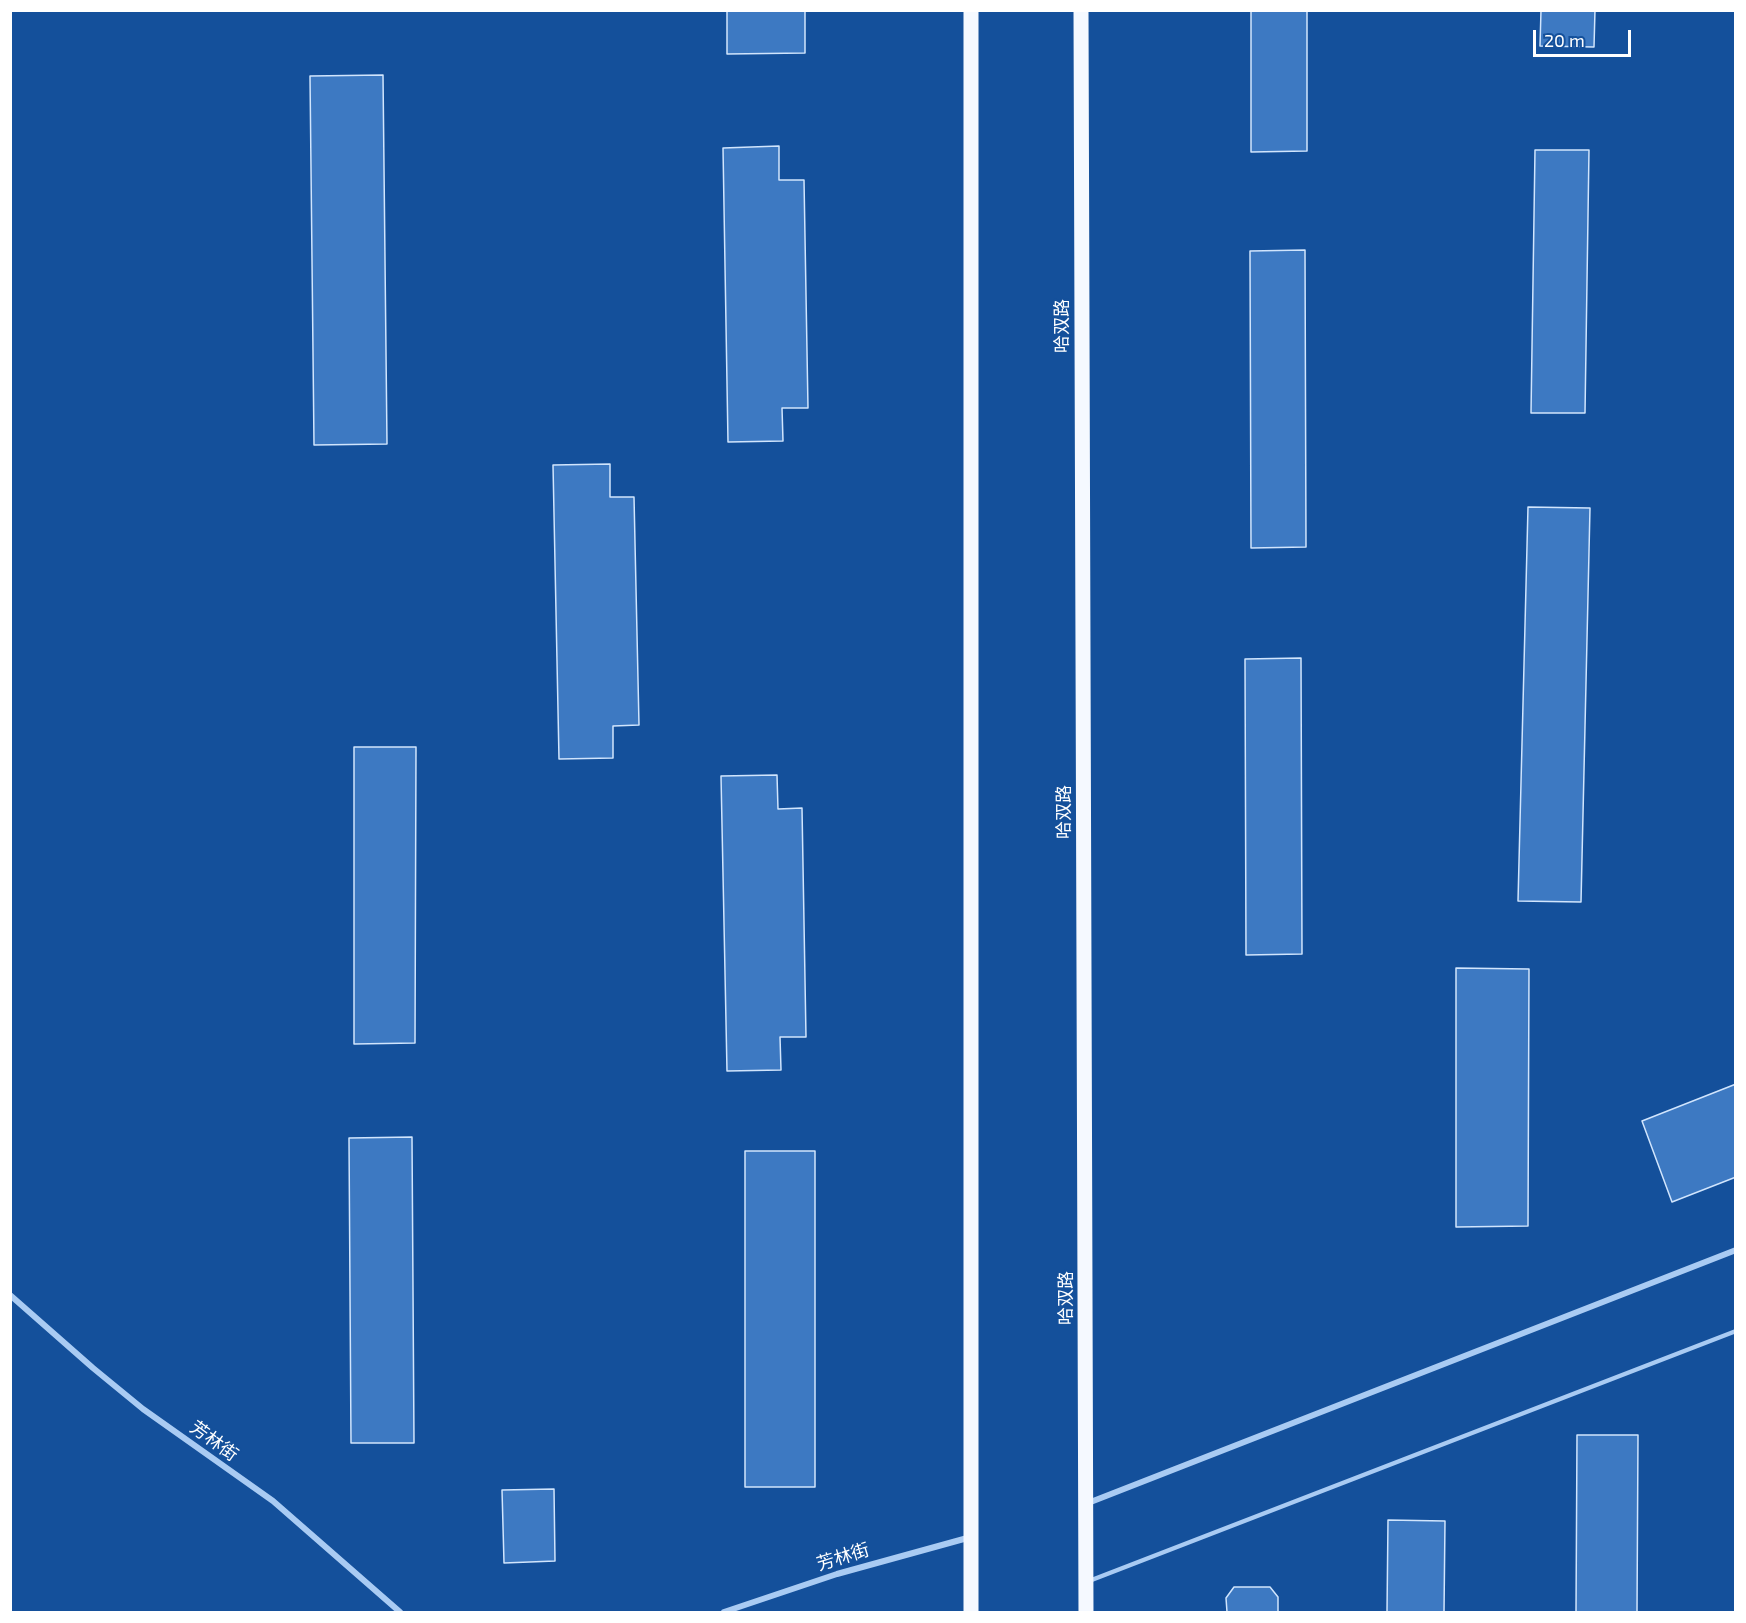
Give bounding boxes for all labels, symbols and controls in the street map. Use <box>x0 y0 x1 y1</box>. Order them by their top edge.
scale bar <box>1536 18 1634 56</box>
text: 20 m <box>1544 29 1585 51</box>
street label: 哈双路 <box>1051 299 1073 353</box>
street label: 哈双路 <box>1053 785 1075 839</box>
street label: 哈双路 <box>1055 1271 1077 1325</box>
street label: 芳林街 <box>186 1416 242 1466</box>
street label: 芳林街 <box>814 1539 872 1575</box>

